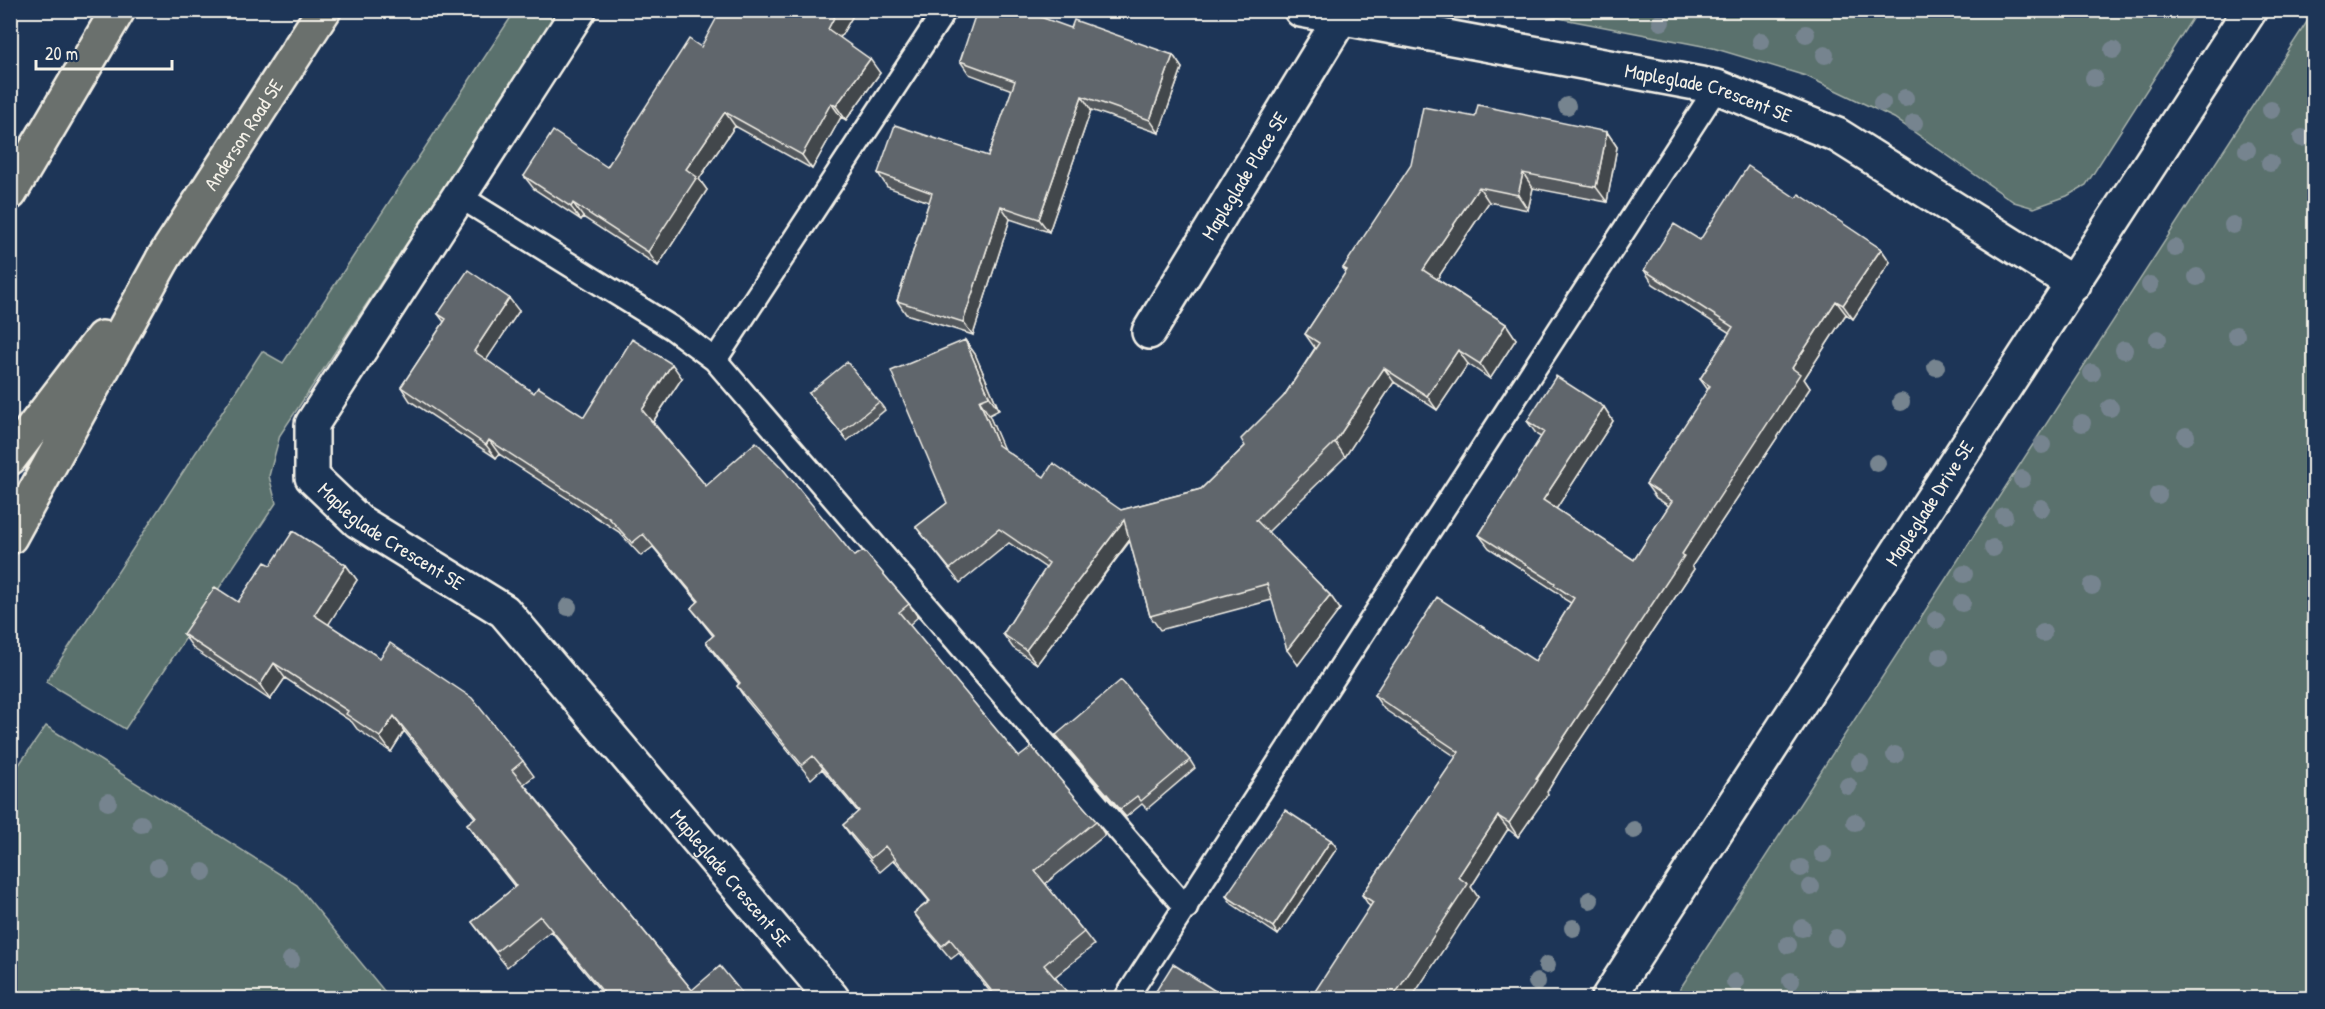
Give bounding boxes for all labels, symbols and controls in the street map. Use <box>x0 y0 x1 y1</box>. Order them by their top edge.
scale bar <box>36 33 172 71</box>
text: 20 m <box>45 41 78 66</box>
street label: Mapleglade Crescent SE <box>1623 56 1796 129</box>
street label: Anderson Road SE <box>197 74 289 195</box>
street label: Mapleglade Place SE <box>1195 106 1293 245</box>
street label: Mapleglade Drive SE <box>1878 435 1980 571</box>
street label: Mapleglade Crescent SE <box>312 476 469 596</box>
street label: Mapleglade Crescent SE <box>665 803 797 953</box>

